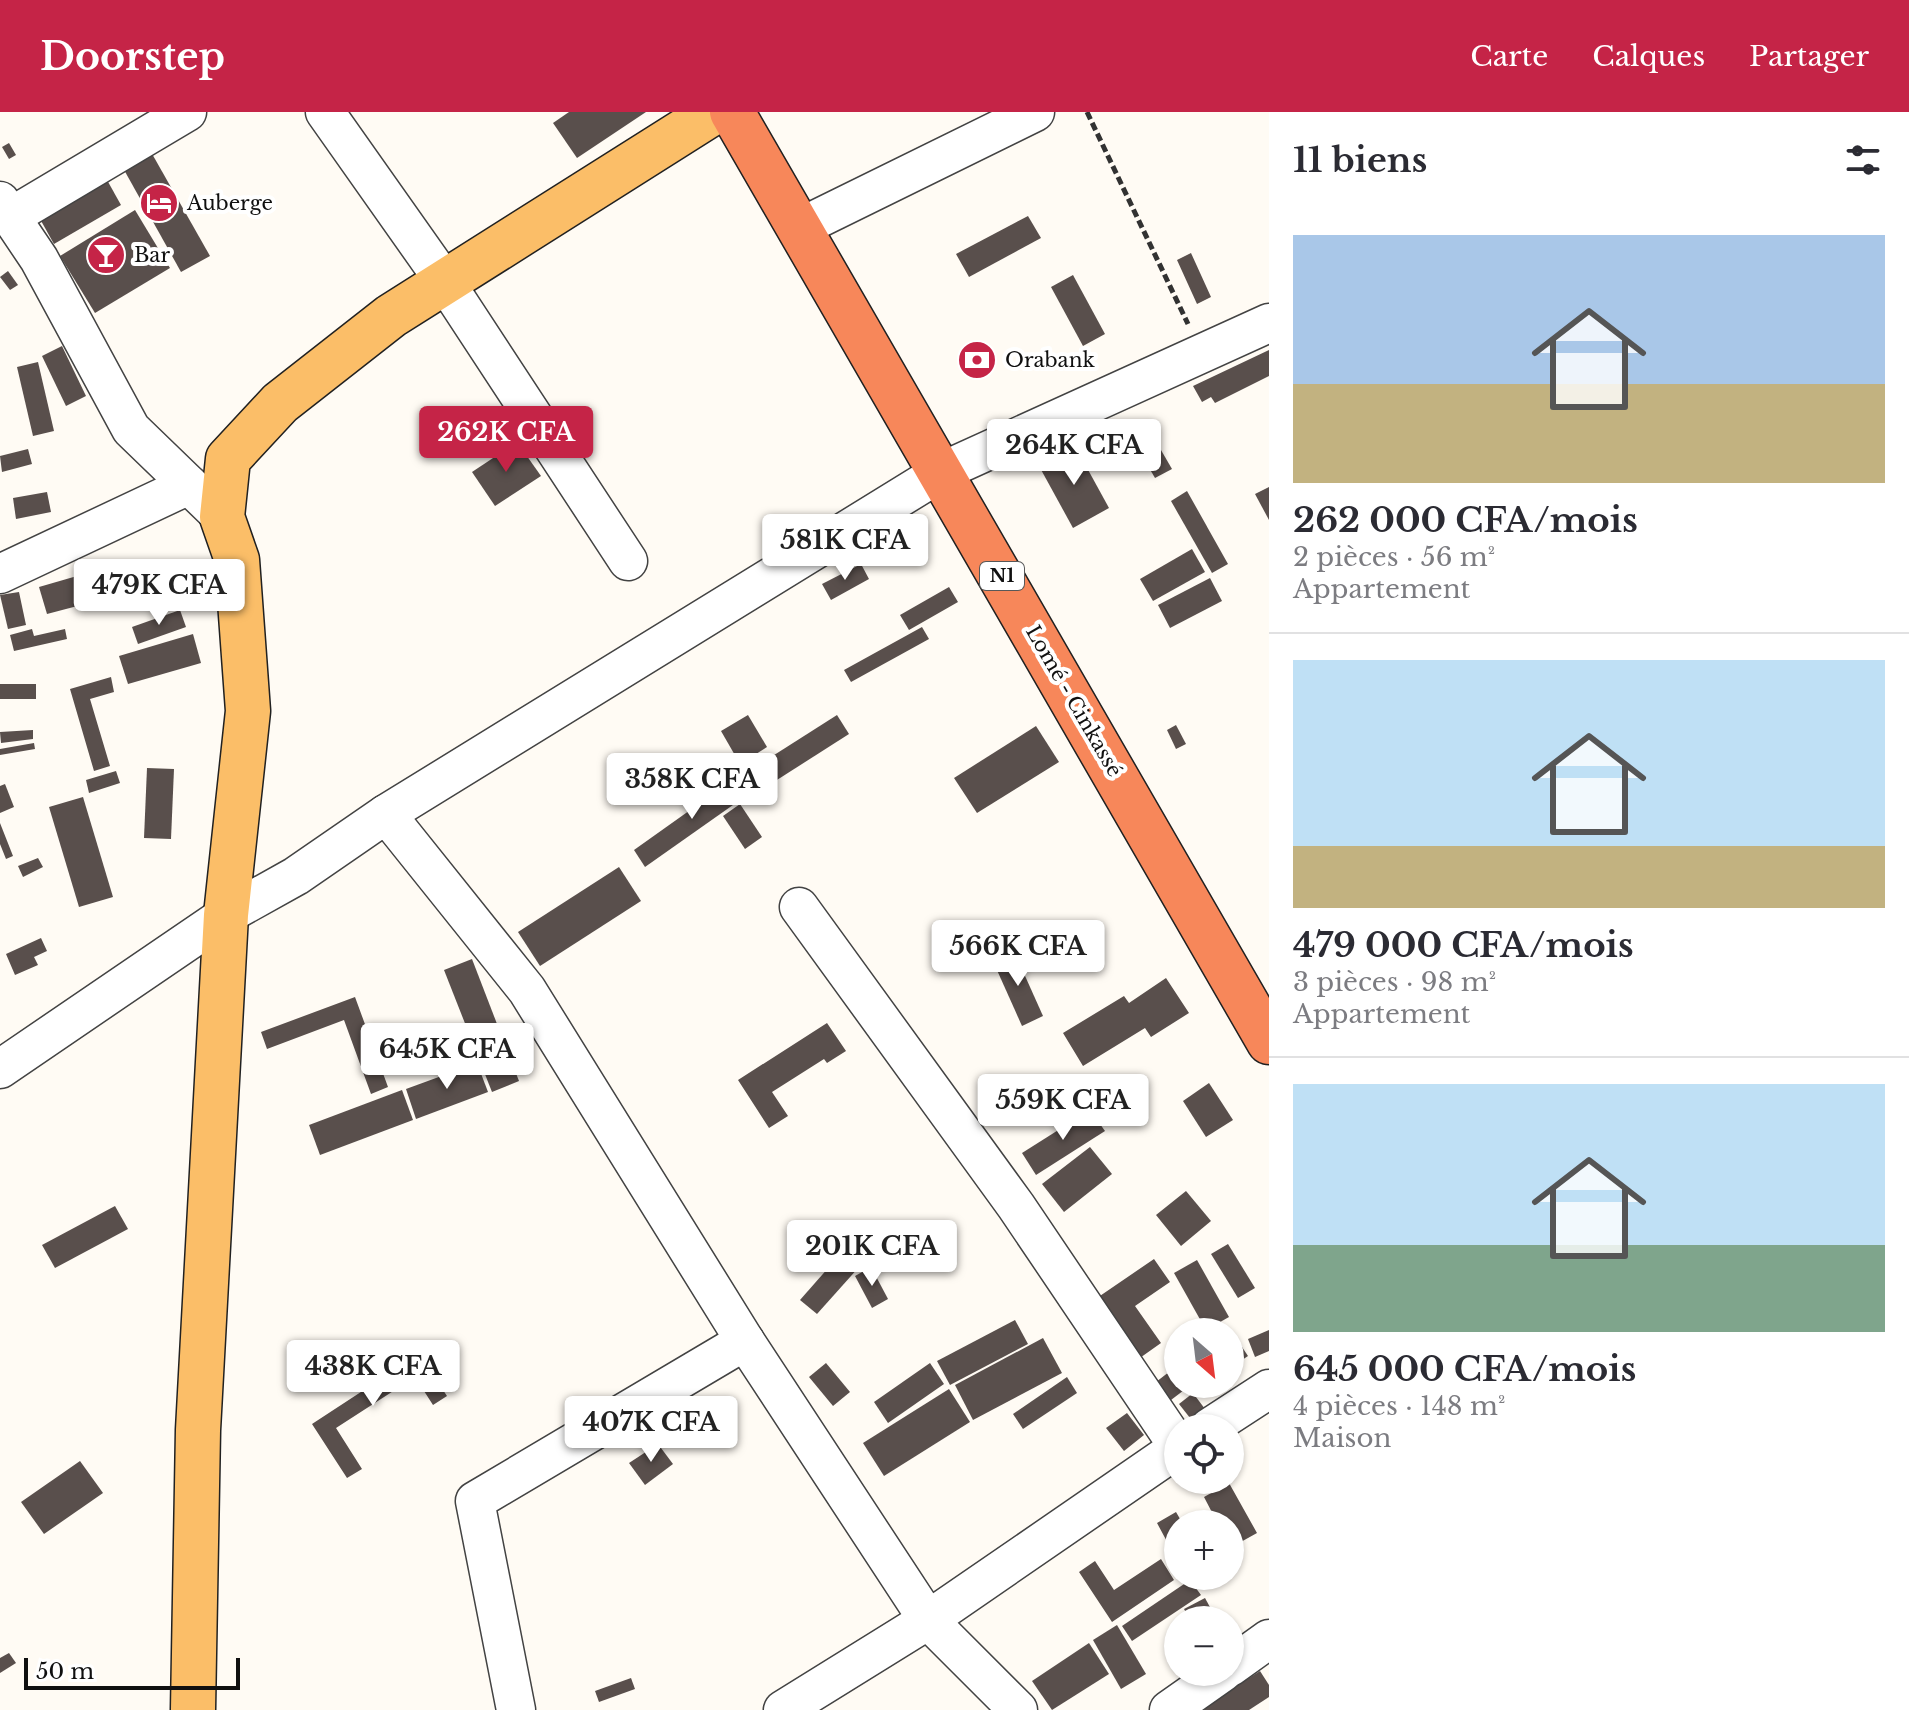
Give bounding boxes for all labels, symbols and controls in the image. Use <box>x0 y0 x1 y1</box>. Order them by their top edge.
text: Doorstep <box>40 33 225 80</box>
text: Carte <box>1470 39 1548 74</box>
text: Calques <box>1592 39 1705 74</box>
text: Partager <box>1749 39 1869 74</box>
icon: filters <box>1841 138 1885 182</box>
text: 11 biens <box>1293 139 1427 181</box>
hotel icon: Auberge <box>138 182 180 224</box>
place label: Auberge <box>186 191 273 215</box>
bar icon: Bar <box>85 234 127 276</box>
place label: Bar <box>134 243 170 267</box>
icon: home <box>1517 287 1661 431</box>
bank icon: Orabank <box>956 339 998 381</box>
place label: Orabank <box>1005 348 1095 372</box>
pin: 262K CFA <box>423 406 589 474</box>
text: 262K CFA <box>437 416 575 448</box>
pin: 264K CFA <box>991 419 1157 487</box>
text: 264K CFA <box>1005 429 1143 461</box>
text: 262 000 CFA/mois <box>1293 499 1638 541</box>
pin: 581K CFA <box>762 514 928 582</box>
text: 581K CFA <box>780 524 910 556</box>
text: 2 pièces · 56 m² <box>1293 541 1495 573</box>
pin: 479K CFA <box>76 559 242 627</box>
road number: N1 <box>980 562 1024 590</box>
text: 479K CFA <box>92 569 226 601</box>
text: Appartement <box>1293 573 1470 605</box>
street label: Lomé - Cinkassé <box>1021 621 1127 781</box>
icon: home <box>1517 712 1661 856</box>
pin: 358K CFA <box>609 753 775 821</box>
text: 358K CFA <box>625 763 759 795</box>
pin: 566K CFA <box>935 920 1101 988</box>
text: 479 000 CFA/mois <box>1293 924 1634 966</box>
text: 566K CFA <box>950 930 1086 962</box>
text: 3 pièces · 98 m² <box>1293 966 1496 998</box>
text: Appartement <box>1293 998 1470 1030</box>
pin: 645K CFA <box>364 1023 530 1091</box>
text: 645K CFA <box>379 1033 515 1065</box>
pin: 559K CFA <box>980 1074 1146 1142</box>
text: 559K CFA <box>996 1084 1130 1116</box>
icon: home <box>1517 1136 1661 1280</box>
pin: 201K CFA <box>789 1220 955 1288</box>
text: 201K CFA <box>805 1230 939 1262</box>
north arrow <box>1164 1318 1244 1398</box>
map controls <box>1164 1318 1244 1686</box>
pin: 438K CFA <box>290 1340 456 1408</box>
text: 645 000 CFA/mois <box>1293 1348 1636 1390</box>
text: 438K CFA <box>305 1350 441 1382</box>
text: 4 pièces · 148 m² <box>1293 1390 1505 1422</box>
pin: 407K CFA <box>568 1396 734 1464</box>
text: 407K CFA <box>583 1406 719 1438</box>
button: locate <box>1164 1414 1244 1494</box>
text: Maison <box>1293 1422 1391 1454</box>
button: + <box>1164 1510 1244 1590</box>
button: − <box>1164 1606 1244 1686</box>
scale bar <box>24 1654 240 1690</box>
text: 50 m <box>36 1658 94 1685</box>

